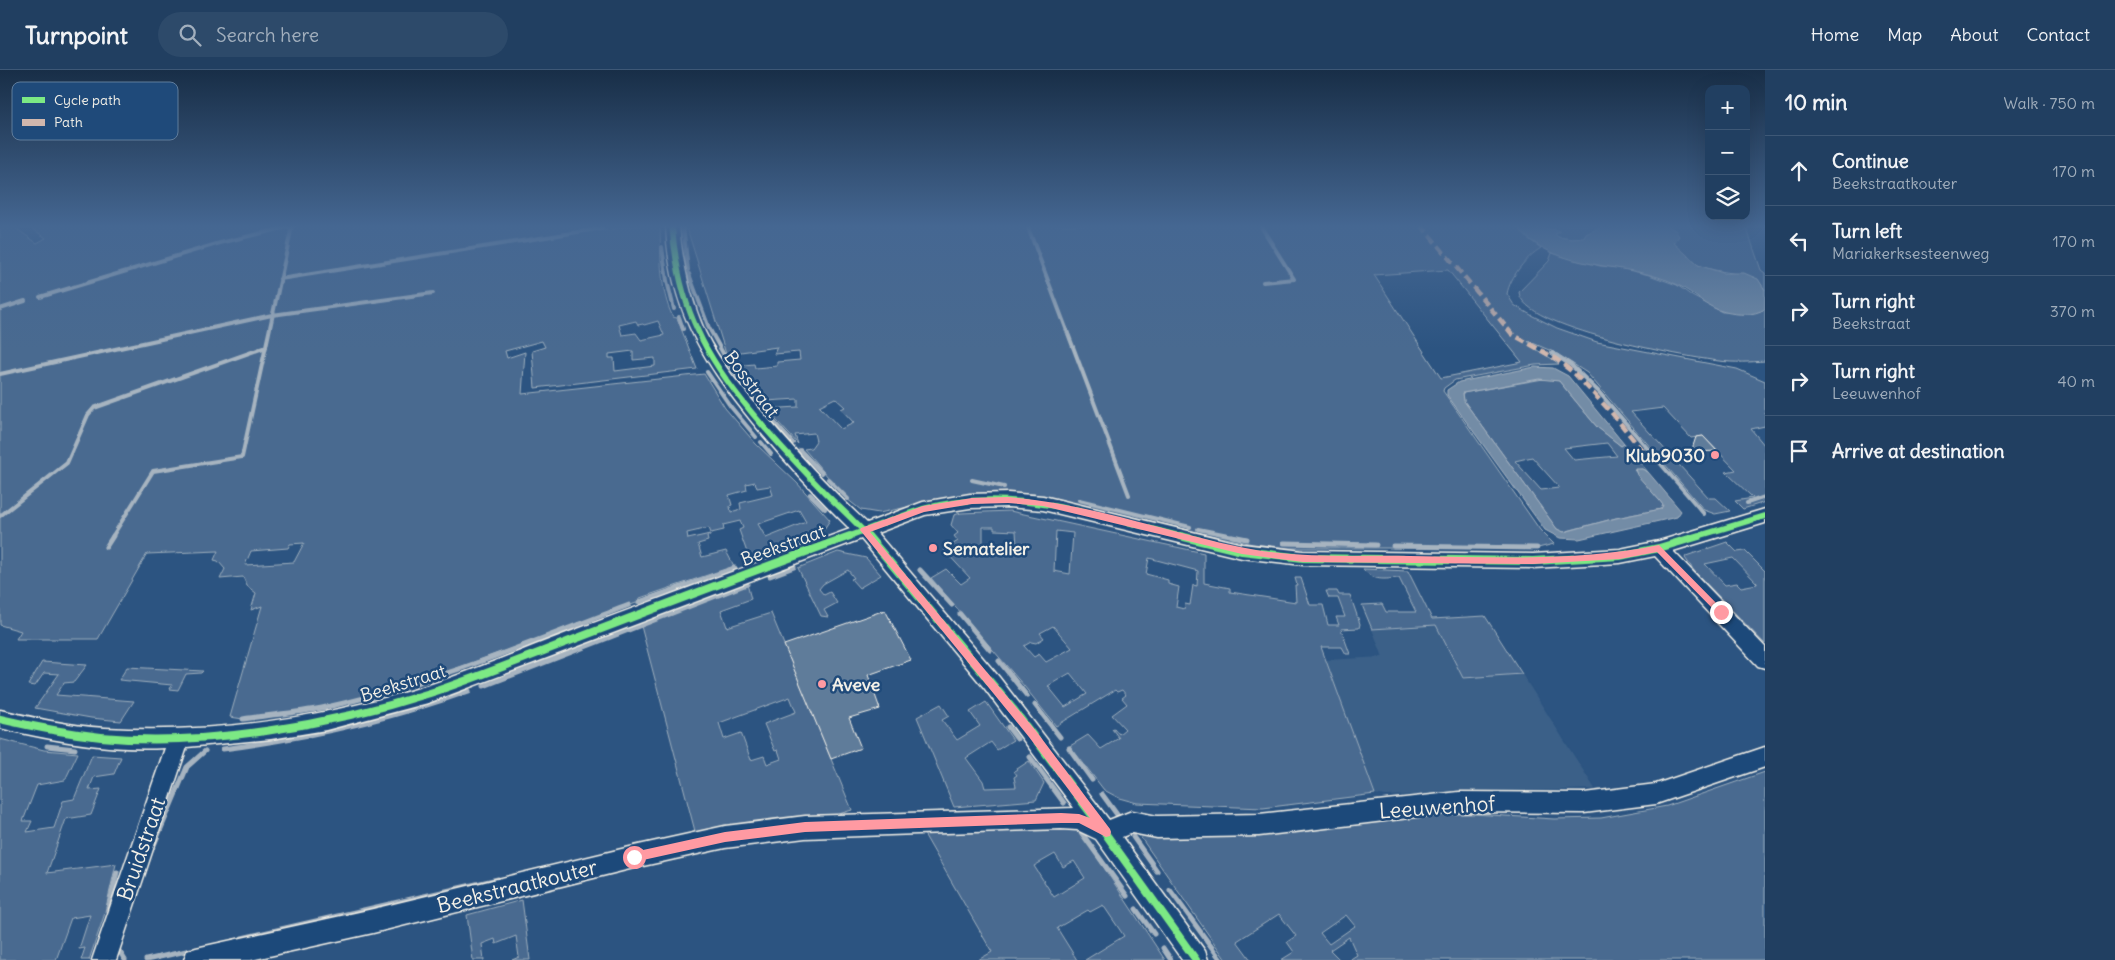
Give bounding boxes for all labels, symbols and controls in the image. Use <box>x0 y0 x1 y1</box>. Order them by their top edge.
search box <box>158 12 508 57</box>
text: Turnpoint <box>25 20 128 50</box>
icon: search <box>176 21 204 49</box>
text: Search here <box>216 23 319 47</box>
text: Home <box>1811 23 1859 46</box>
text: Map <box>1887 23 1922 46</box>
text: About <box>1950 23 1998 46</box>
text: Contact <box>2026 23 2090 46</box>
legend <box>12 82 178 140</box>
map controls <box>1705 85 1750 220</box>
button: + <box>1705 85 1750 130</box>
text: 10 min <box>1785 89 1847 116</box>
text: Cycle path <box>54 91 121 109</box>
text: Walk · 750 m <box>2004 93 2095 113</box>
text: Path <box>54 113 83 131</box>
button: − <box>1705 130 1750 175</box>
text: Continue <box>1832 149 1909 173</box>
icon: ahead <box>1785 157 1813 185</box>
text: 170 m <box>2052 161 2095 181</box>
text: Beekstraatkouter <box>1832 173 1957 193</box>
button: layers <box>1705 175 1750 220</box>
text: Turn left <box>1832 219 1902 243</box>
icon: left <box>1785 227 1813 255</box>
text: 170 m <box>2052 231 2095 251</box>
text: Mariakerksesteenweg <box>1832 243 1990 263</box>
text: Turn right <box>1832 289 1915 313</box>
icon: right <box>1785 297 1813 325</box>
text: 370 m <box>2050 301 2095 321</box>
text: Beekstraat <box>1832 313 1911 333</box>
street label: Bosstraat <box>719 346 785 422</box>
text: Turn right <box>1832 359 1915 383</box>
icon: right <box>1785 367 1813 395</box>
text: 40 m <box>2057 371 2095 391</box>
text: Leeuwenhof <box>1832 383 1921 403</box>
icon: arrive <box>1785 437 1813 465</box>
text: Arrive at destination <box>1832 439 2005 463</box>
place label: Klub9030 <box>1625 444 1705 467</box>
marker: Klub9030 <box>1709 449 1721 461</box>
street label: Beekstraat <box>738 519 828 571</box>
place label: Sematelier <box>943 537 1030 560</box>
marker: Sematelier <box>927 542 939 554</box>
route end <box>1710 601 1733 624</box>
street label: Beekstraat <box>357 659 449 707</box>
place label: Aveve <box>832 673 881 696</box>
marker: Aveve <box>816 678 828 690</box>
street label: Leeuwenhof <box>1378 789 1497 825</box>
street label: Bruidstraat <box>111 794 171 904</box>
route start <box>623 846 646 869</box>
street label: Beekstraatkouter <box>434 853 600 919</box>

